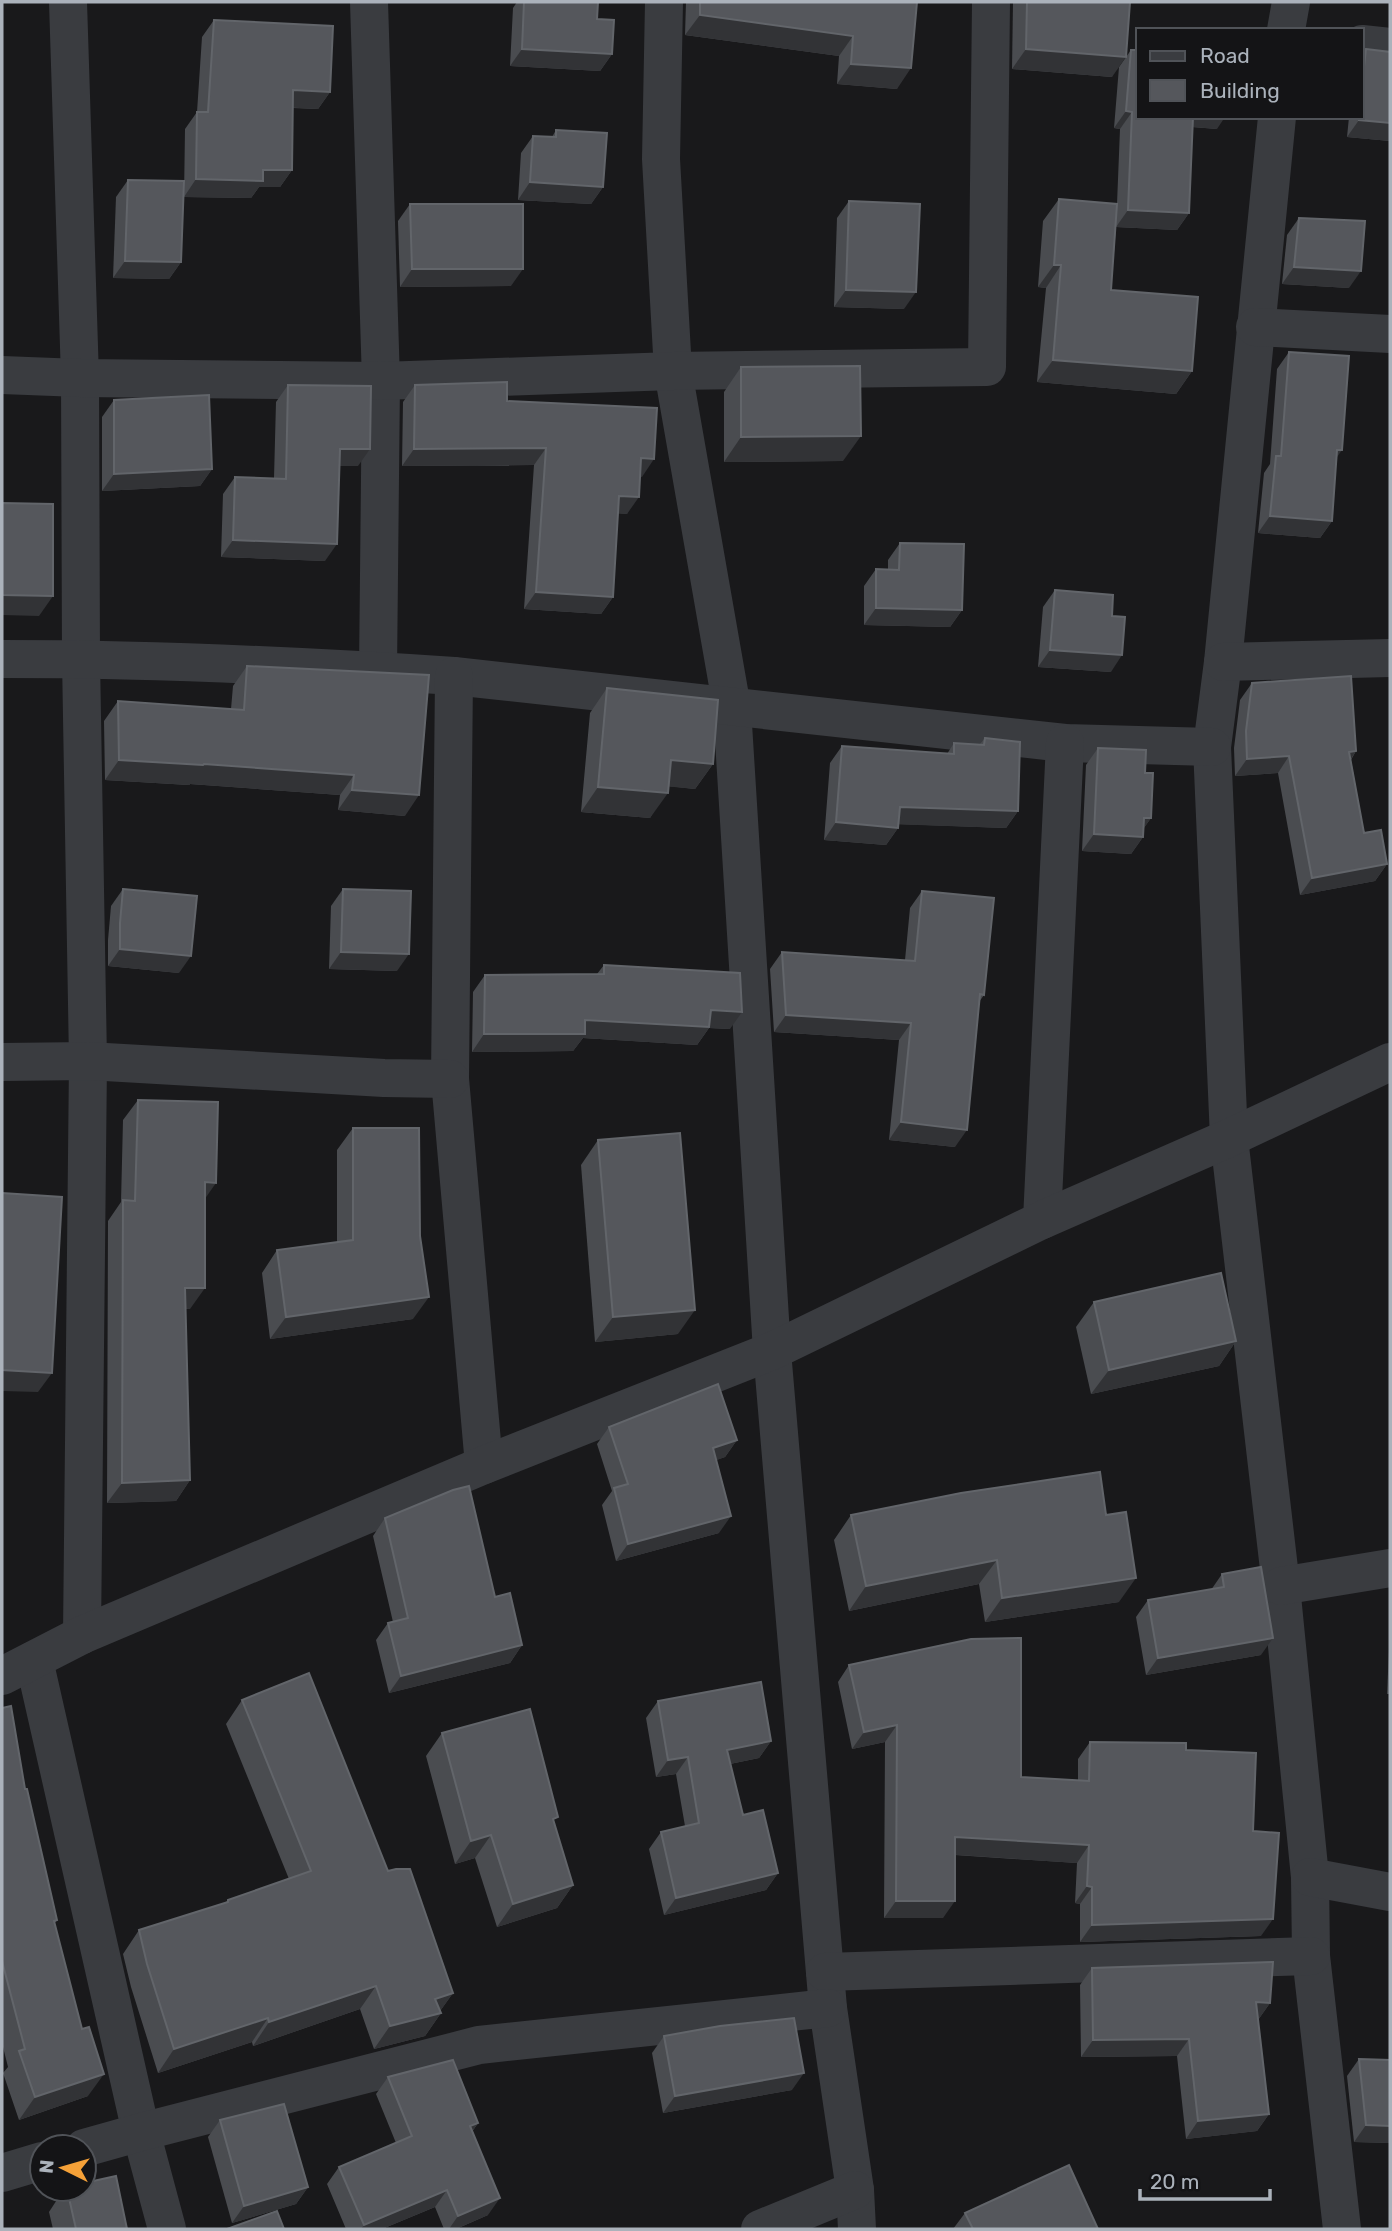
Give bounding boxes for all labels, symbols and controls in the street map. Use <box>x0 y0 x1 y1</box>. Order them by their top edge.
legend <box>1136 28 1364 119</box>
text: Road <box>1200 43 1250 68</box>
text: Building <box>1200 78 1280 103</box>
north arrow <box>28 2133 98 2203</box>
scale bar <box>1140 2158 1270 2202</box>
text: N <box>35 2159 59 2174</box>
text: 20 m <box>1150 2169 1199 2194</box>

